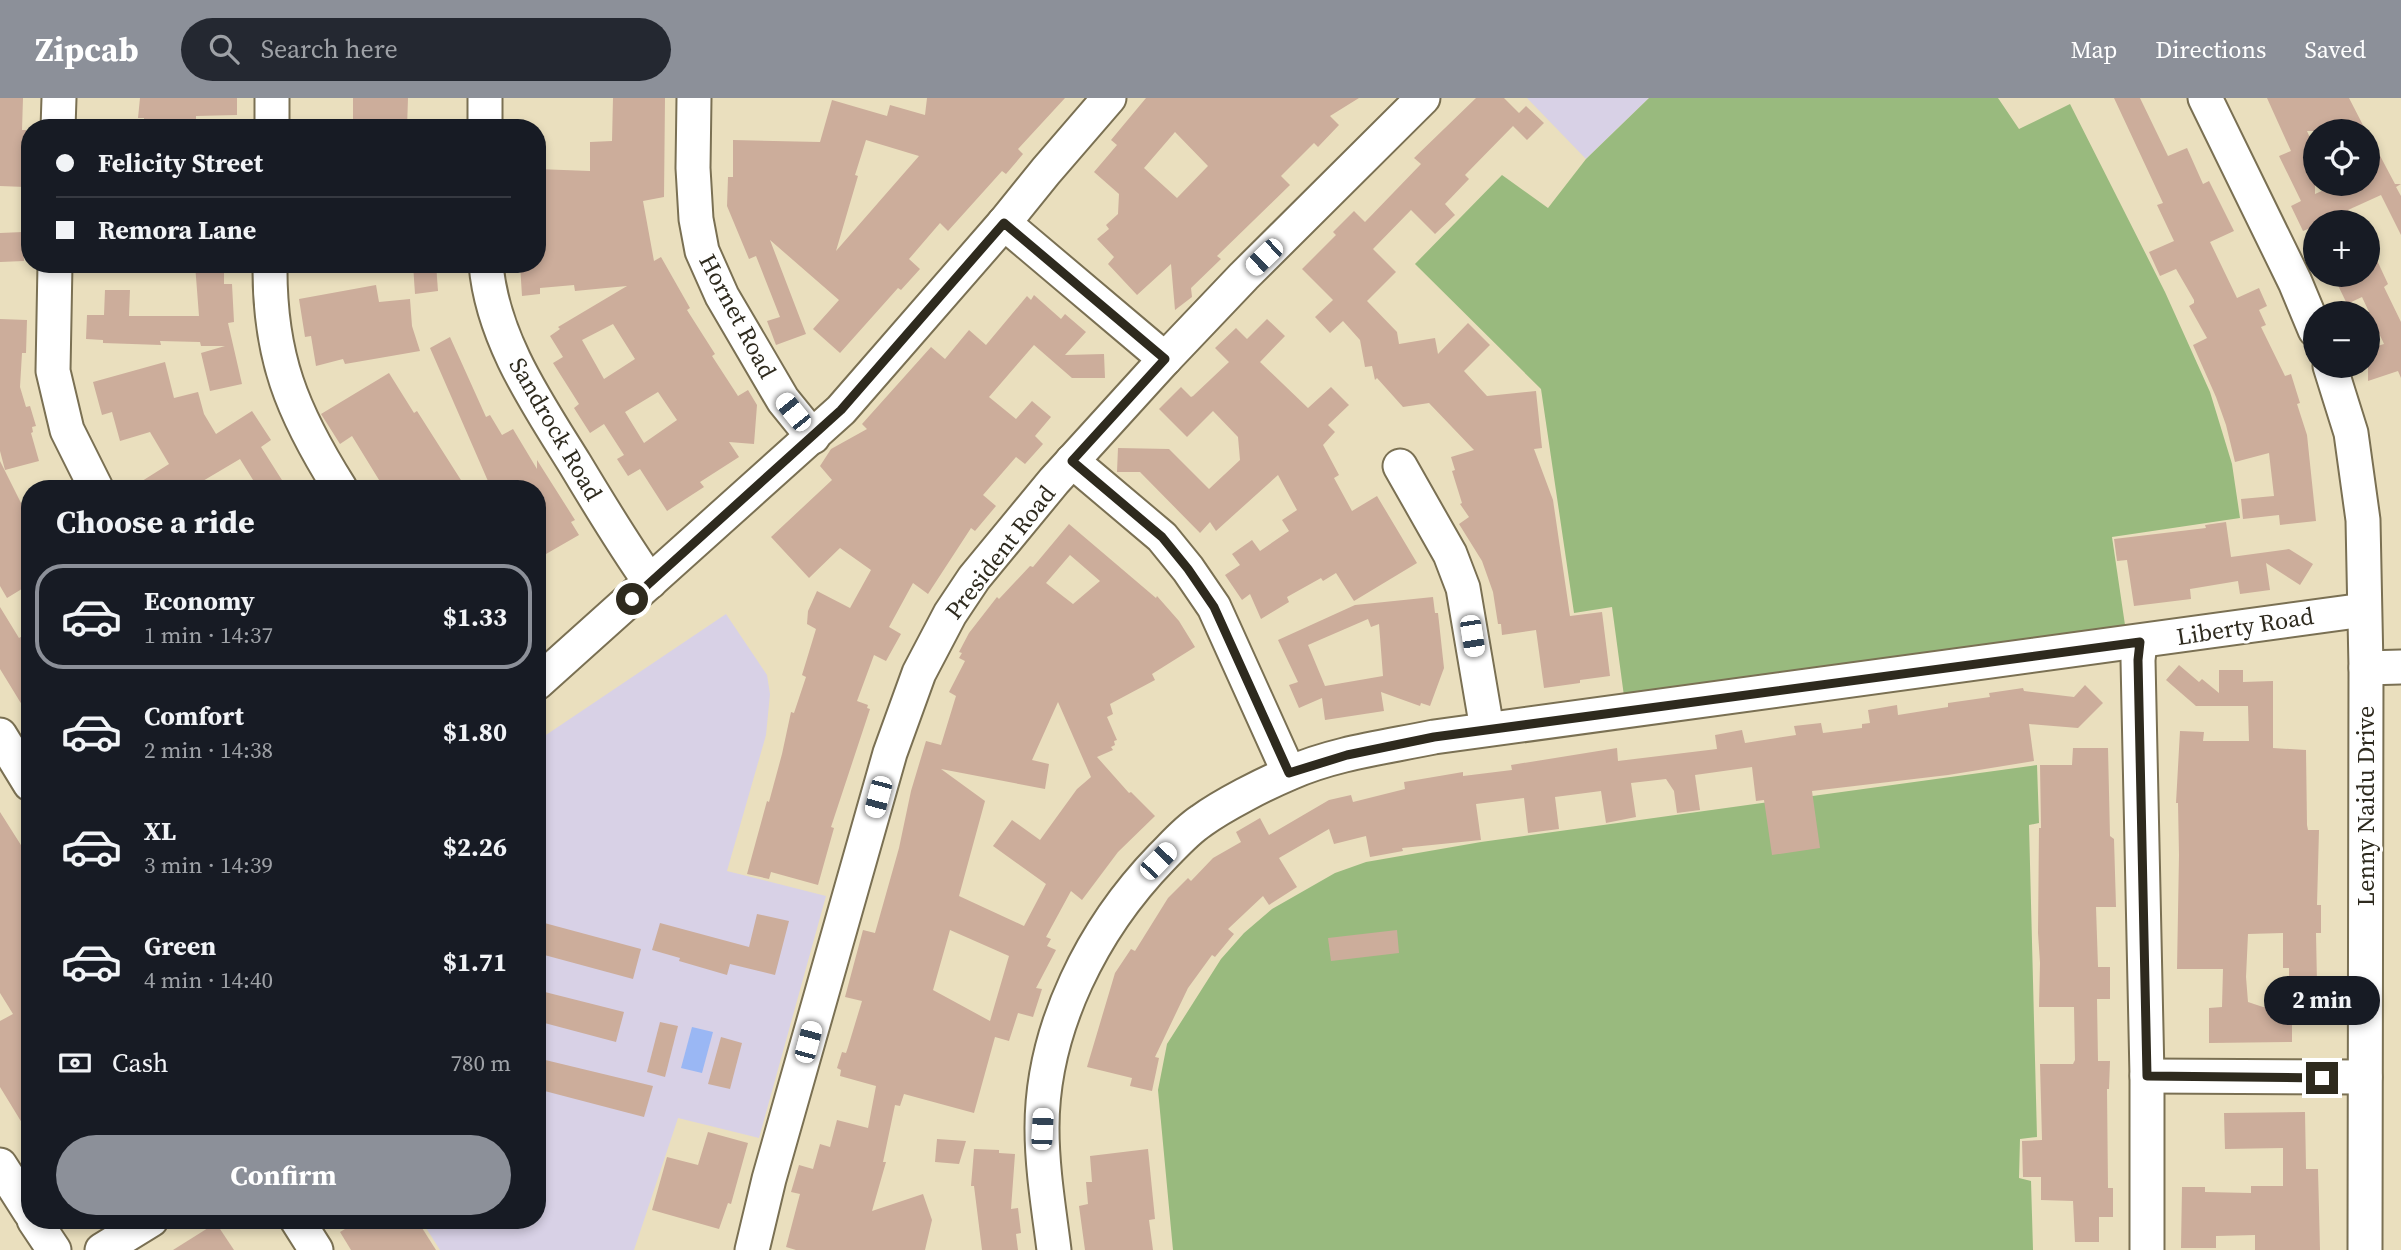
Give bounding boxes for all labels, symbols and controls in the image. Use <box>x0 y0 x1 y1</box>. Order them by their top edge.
search box <box>181 18 671 81</box>
text: Zipcab <box>35 27 139 72</box>
icon: search <box>205 30 243 68</box>
text: Search here <box>261 31 398 67</box>
text: Map <box>2070 33 2117 66</box>
text: Directions <box>2155 33 2266 66</box>
text: Saved <box>2304 33 2366 66</box>
map controls <box>2303 119 2380 378</box>
button: locate <box>2303 119 2380 196</box>
text: Felicity Street <box>98 145 263 181</box>
button: + <box>2303 210 2380 287</box>
text: Remora Lane <box>98 212 256 248</box>
car <box>1242 235 1287 279</box>
street label: Hornet Road <box>691 248 785 384</box>
button: − <box>2303 301 2380 378</box>
street label: Sandrock Road <box>502 351 611 507</box>
car <box>772 389 815 435</box>
street label: President Road <box>937 478 1063 626</box>
text: Choose a ride <box>56 500 255 544</box>
text: Economy <box>144 583 255 619</box>
route start <box>616 583 648 615</box>
icon: car <box>60 585 123 648</box>
text: $1.33 <box>443 599 507 635</box>
street label: Liberty Road <box>2174 599 2316 653</box>
car <box>1459 614 1486 658</box>
text: 1 min · 14:37 <box>144 619 273 651</box>
text: Comfort <box>144 698 244 734</box>
icon: car <box>60 700 123 763</box>
street label: Lenny Naidu Drive <box>2349 706 2382 906</box>
text: $1.80 <box>443 714 507 750</box>
text: 2 min · 14:38 <box>144 734 273 766</box>
car <box>863 774 894 820</box>
text: XL <box>144 813 176 849</box>
icon: car <box>60 815 123 878</box>
text: $2.26 <box>443 829 507 865</box>
car <box>1136 839 1181 883</box>
text: 3 min · 14:39 <box>144 849 273 881</box>
text: Green <box>144 928 216 964</box>
icon: car <box>60 930 123 993</box>
text: $1.71 <box>443 944 507 980</box>
text: 4 min · 14:40 <box>144 964 273 996</box>
callout: 2 min <box>2264 976 2380 1026</box>
text: 2 min <box>2292 984 2352 1016</box>
car <box>793 1019 824 1065</box>
icon: cash <box>56 1044 94 1082</box>
text: Cash <box>112 1045 168 1081</box>
text: 780 m <box>450 1047 511 1079</box>
route end <box>2306 1062 2338 1094</box>
car <box>1031 1107 1054 1151</box>
button: Confirm <box>56 1135 511 1215</box>

